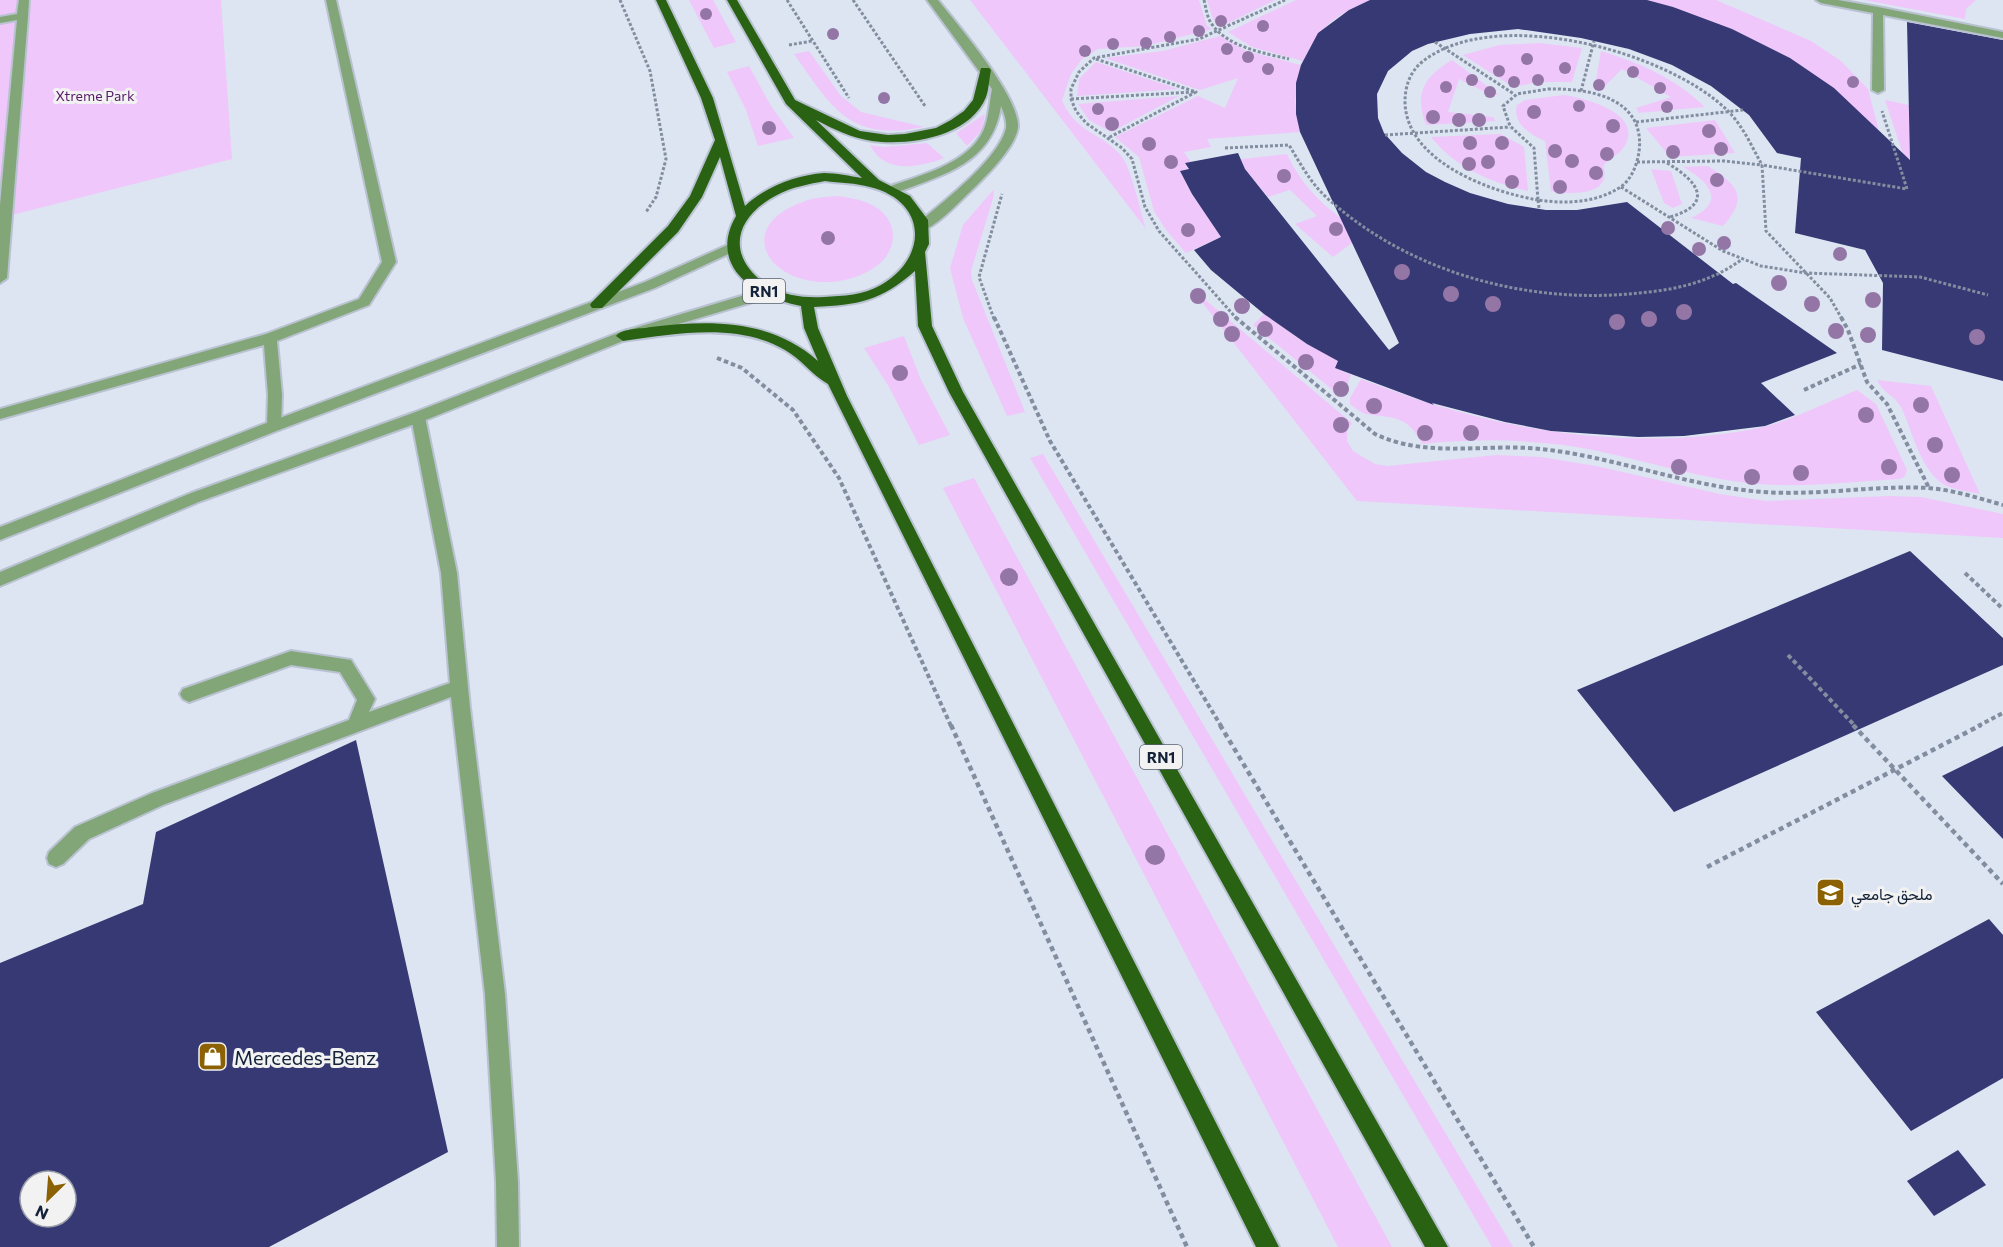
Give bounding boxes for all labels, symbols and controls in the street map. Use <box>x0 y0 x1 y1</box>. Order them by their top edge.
park label: Xtreme Park <box>55 87 135 104</box>
road number: RN1 <box>743 279 785 303</box>
road number: RN1 <box>1140 745 1182 769</box>
school or university icon: ملحق جامعي <box>1814 877 1846 909</box>
place label: ملحق جامعي <box>1851 884 1933 908</box>
shop icon: Mercedes-Benz <box>197 1041 229 1073</box>
place label: Mercedes-Benz <box>234 1045 376 1069</box>
north arrow <box>18 1169 78 1229</box>
text: N <box>32 1202 51 1224</box>

